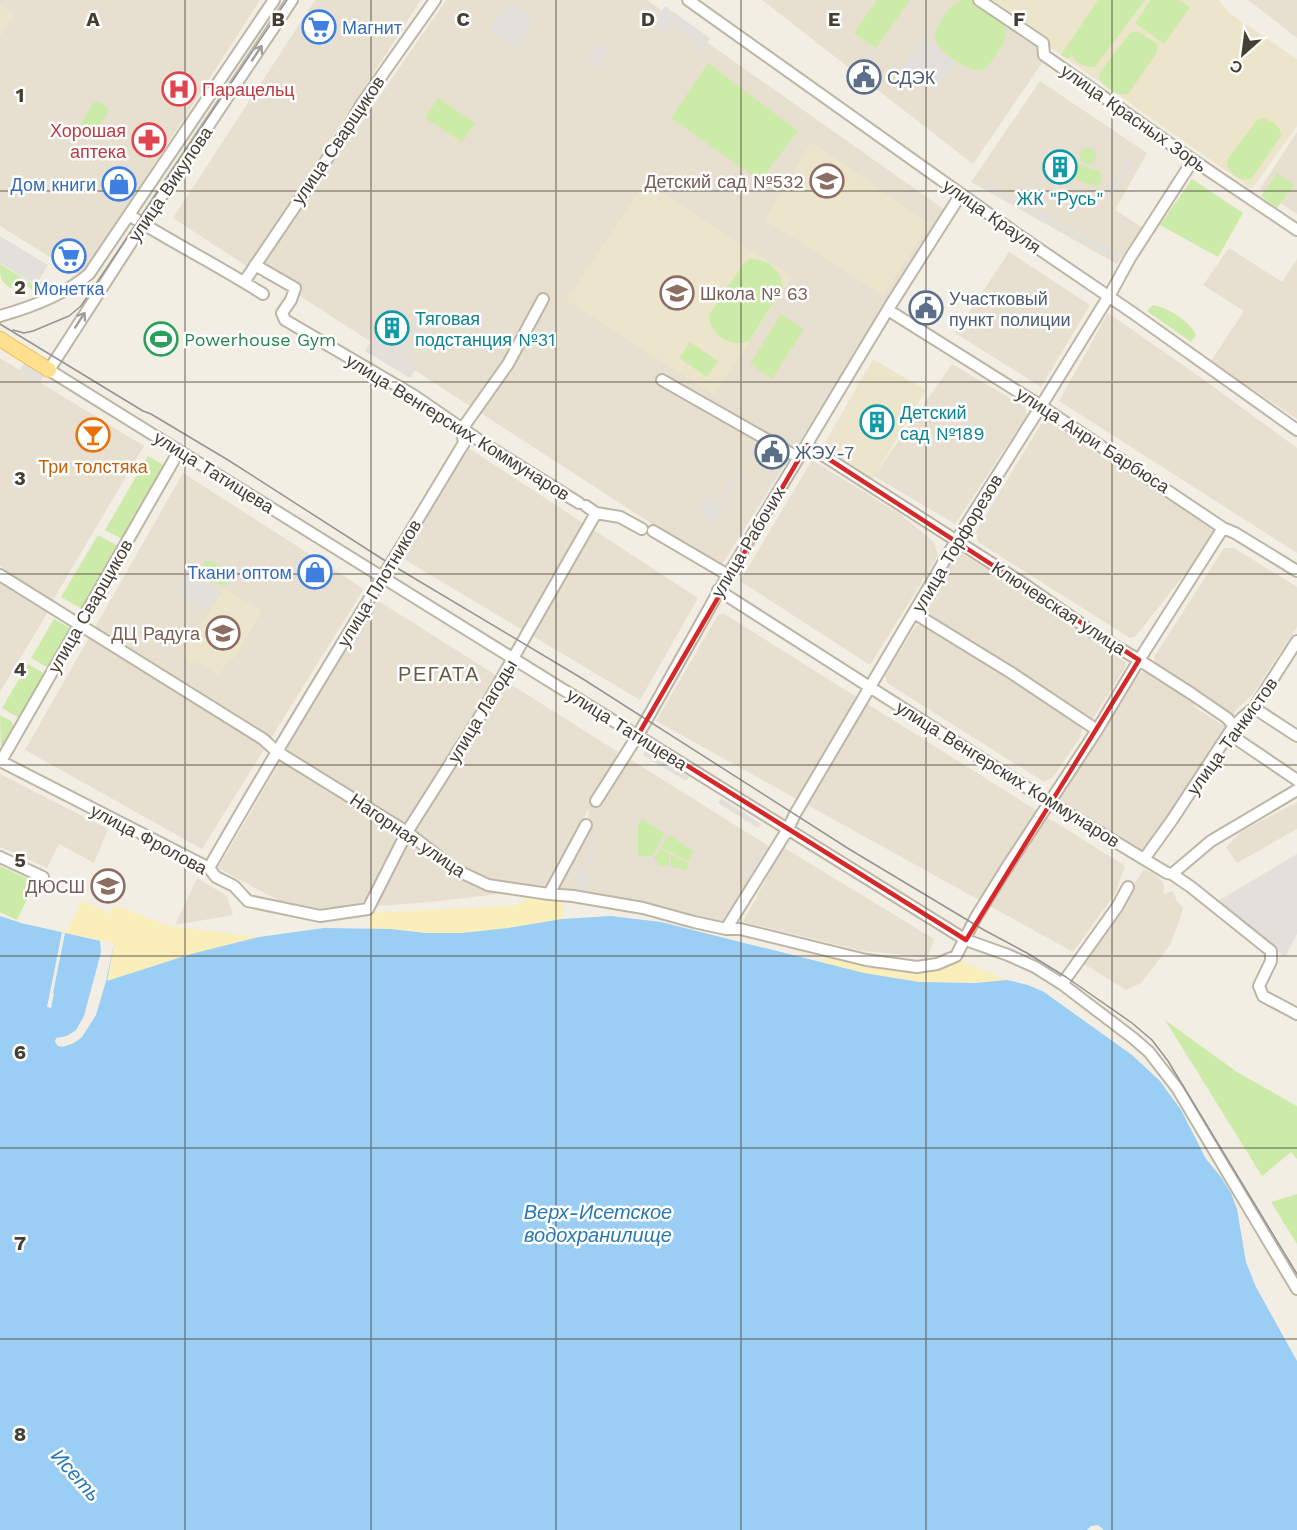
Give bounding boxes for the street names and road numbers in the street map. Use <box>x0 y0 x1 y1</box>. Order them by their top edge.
street label: улица Красных Зорь <box>1057 60 1211 176</box>
street label: улица Сварщиков <box>287 72 389 208</box>
street label: улица Викулова <box>124 122 217 246</box>
street label: улица Крауля <box>939 174 1045 258</box>
street label: улица Венгерских Коммунаров <box>342 349 574 505</box>
street label: улица Анри Барбюса <box>1012 383 1174 498</box>
street label: улица Татищева <box>150 427 279 518</box>
street label: улица Торфорезов <box>907 470 1007 616</box>
street label: улица Рабочих <box>707 483 789 601</box>
street label: улица Плотников <box>333 516 425 650</box>
street label: улица Сварщиков <box>43 536 137 676</box>
street label: Ключевская улица <box>988 557 1131 660</box>
street label: улица Лагоды <box>443 656 521 766</box>
street label: улица Танкистов <box>1182 673 1282 799</box>
street label: улица Татищева <box>563 684 692 775</box>
street label: улица Венгерских Коммунаров <box>892 696 1124 852</box>
street label: Нагорная улица <box>346 789 470 882</box>
street label: улица Фролова <box>87 799 212 879</box>

